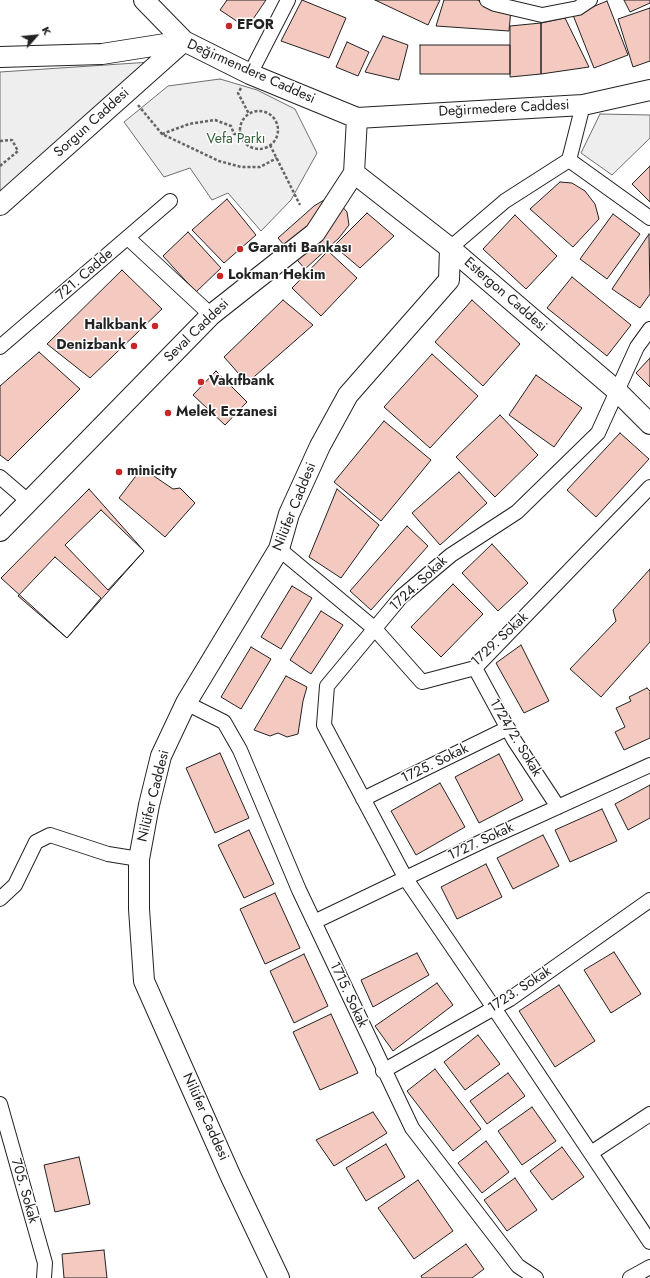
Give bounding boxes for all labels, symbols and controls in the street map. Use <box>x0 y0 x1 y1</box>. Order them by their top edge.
north arrow <box>16 16 56 56</box>
place label: EFOR <box>237 18 274 34</box>
marker: EFOR <box>224 21 234 31</box>
text: K <box>38 23 56 38</box>
street label: Değirmendere Caddesi <box>184 36 318 108</box>
street label: Sorgun Caddesi <box>51 85 133 161</box>
street label: Değirmedere Caddesi <box>438 97 570 121</box>
park label: Vefa Parkı <box>207 132 265 148</box>
place label: Garanti Bankası <box>248 241 352 257</box>
marker: Garanti Bankası <box>235 244 245 254</box>
street label: 721. Cadde <box>53 246 117 304</box>
street label: Estergon Caddesi <box>460 254 550 336</box>
place label: Lokman Hekim <box>228 268 325 284</box>
marker: Lokman Hekim <box>215 271 225 281</box>
street label: Seval Caddesi <box>161 296 233 366</box>
place label: Halkbank <box>84 318 147 334</box>
marker: Halkbank <box>150 321 160 331</box>
place label: Denizbank <box>56 338 126 354</box>
marker: Denizbank <box>129 341 139 351</box>
place label: Vakıfbank <box>209 374 275 390</box>
marker: Vakıfbank <box>196 377 206 387</box>
place label: Melek Eczanesi <box>176 405 277 421</box>
marker: Melek Eczanesi <box>163 408 173 418</box>
street label: Nilüfer Caddesi <box>270 460 320 554</box>
place label: minicity <box>127 464 177 480</box>
marker: minicity <box>114 467 124 477</box>
street label: 1724. Sokak <box>387 553 451 615</box>
street label: 1729. Sokak <box>468 609 532 671</box>
street label: 1724/2. Sokak <box>485 696 545 780</box>
street label: 1725. Sokak <box>399 741 471 787</box>
street label: Nilüfer Caddesi <box>134 748 174 844</box>
street label: 1727. Sokak <box>446 820 516 864</box>
street label: 1715. Sokak <box>325 959 371 1031</box>
street label: 1723. Sokak <box>485 963 555 1017</box>
street label: Nilüfer Caddesi <box>178 1071 232 1163</box>
street label: 705. Sokak <box>7 1157 41 1225</box>

